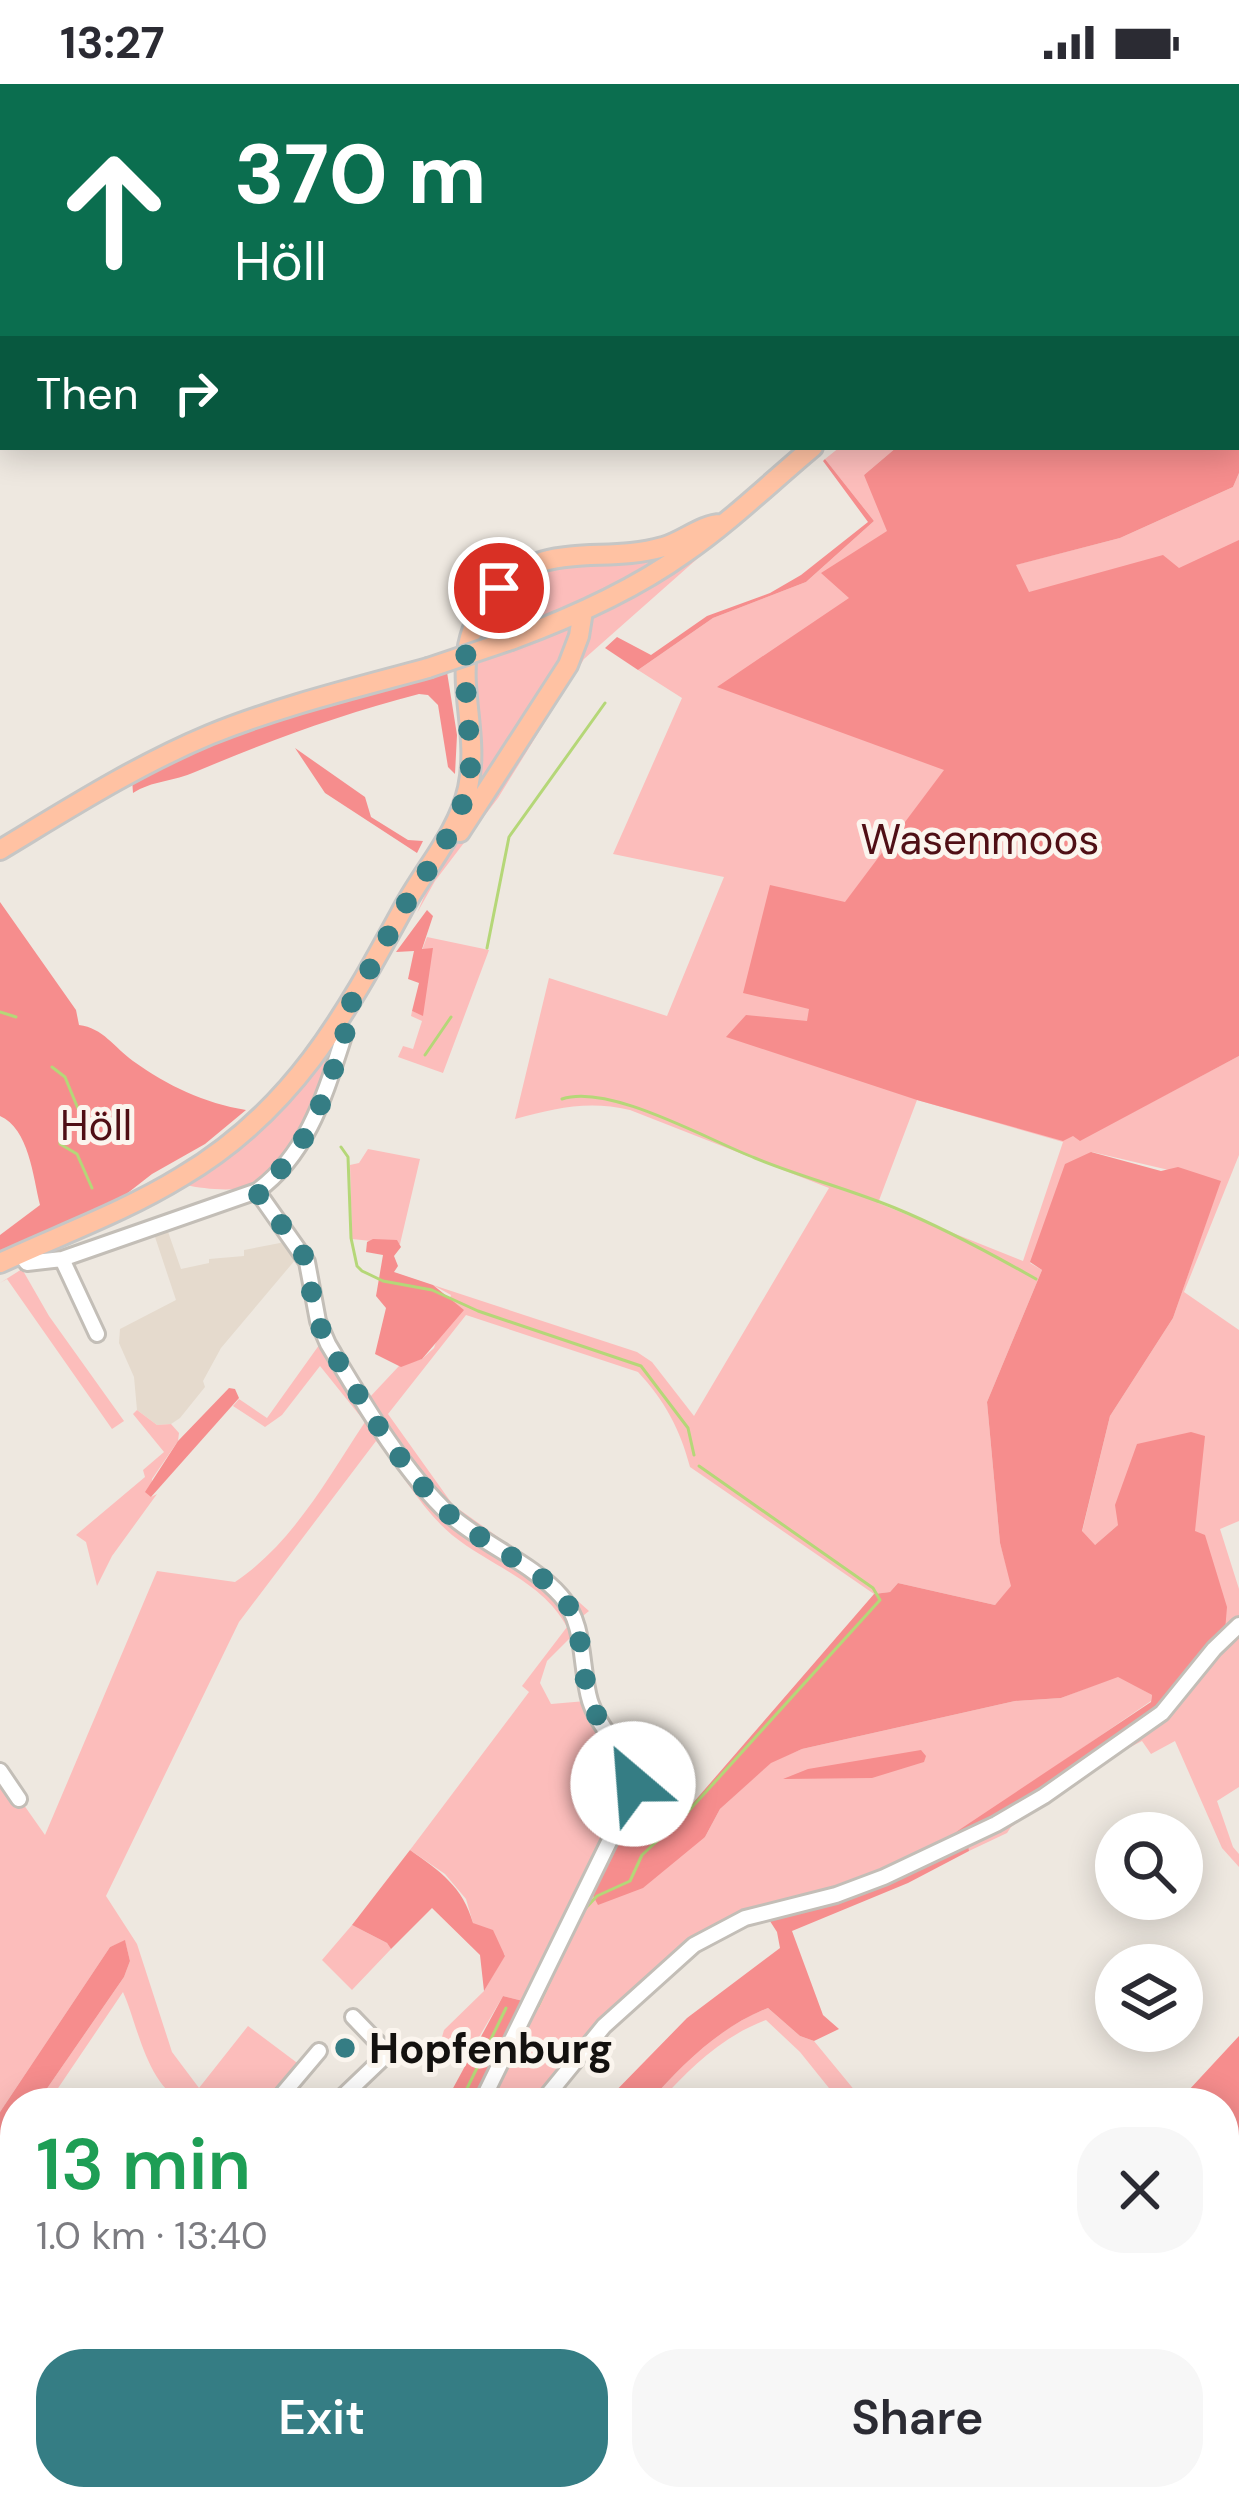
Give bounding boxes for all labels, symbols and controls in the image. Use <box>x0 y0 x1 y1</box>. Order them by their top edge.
text: 13:27 <box>60 13 165 72</box>
text: 370 m <box>234 120 487 229</box>
icon: ahead <box>36 132 192 288</box>
text: Höll <box>234 226 327 297</box>
icon: right <box>163 360 229 426</box>
text: Then <box>36 364 139 423</box>
pin <box>448 537 550 639</box>
icon: arrive <box>466 555 532 621</box>
park label: Wasenmoos <box>861 812 1099 867</box>
park label: Höll <box>60 1098 132 1153</box>
position arrow <box>570 1721 696 1847</box>
map controls <box>1095 1812 1203 2052</box>
button: search <box>1095 1812 1203 1920</box>
button: layers <box>1095 1944 1203 2052</box>
place label: Hopfenburg <box>369 2021 613 2076</box>
marker: Hopfenburg <box>332 2035 358 2061</box>
text: 13 min <box>36 2118 251 2211</box>
button: close <box>1077 2127 1203 2253</box>
text: 1.0 km · 13:40 <box>36 2210 268 2261</box>
button: Exit <box>36 2349 608 2487</box>
button: Share <box>632 2349 1203 2487</box>

